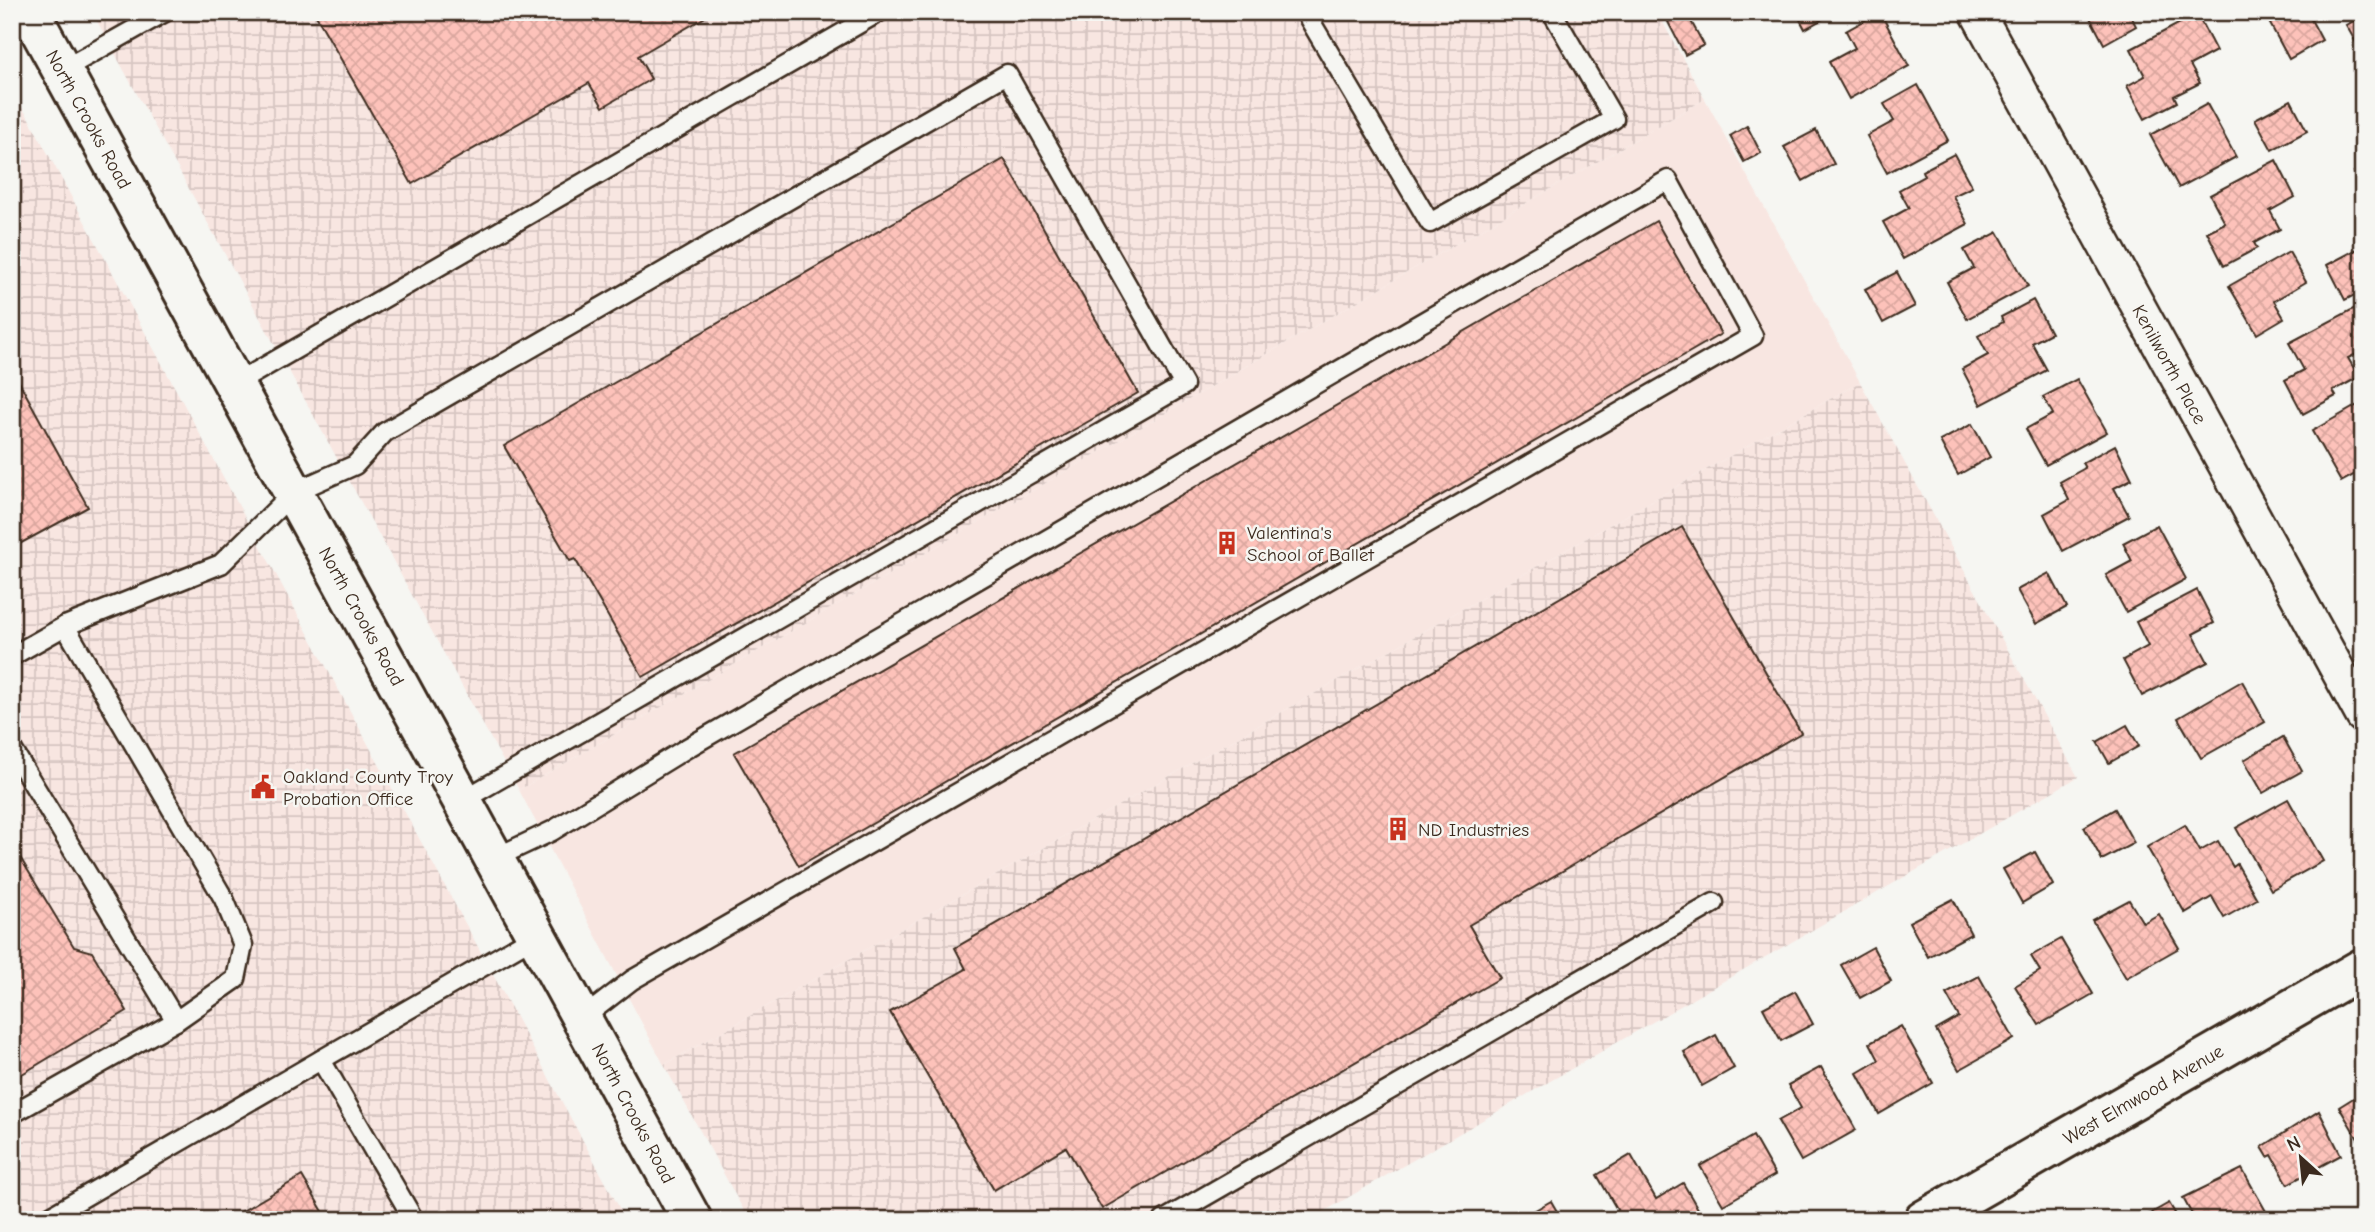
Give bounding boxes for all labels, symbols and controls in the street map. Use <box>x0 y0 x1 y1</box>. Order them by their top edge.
street label: North Crooks Road <box>41 46 135 193</box>
street label: Kenilworth Place <box>2127 301 2211 428</box>
place label: Valentina's School of Ballet <box>1247 522 1374 566</box>
building icon: Valentina's School of Ballet <box>1213 529 1241 557</box>
street label: North Crooks Road <box>314 543 408 690</box>
place label: Oakland County Troy Probation Office <box>283 766 453 810</box>
public building icon: Oakland County Troy Probation Office <box>249 773 277 801</box>
building icon: ND Industries <box>1384 815 1412 843</box>
place label: ND Industries <box>1418 819 1529 841</box>
street label: North Crooks Road <box>587 1040 679 1187</box>
street label: West Elmwood Avenue <box>2060 1040 2227 1150</box>
north arrow <box>2266 1124 2336 1194</box>
text: N <box>2283 1131 2304 1156</box>

